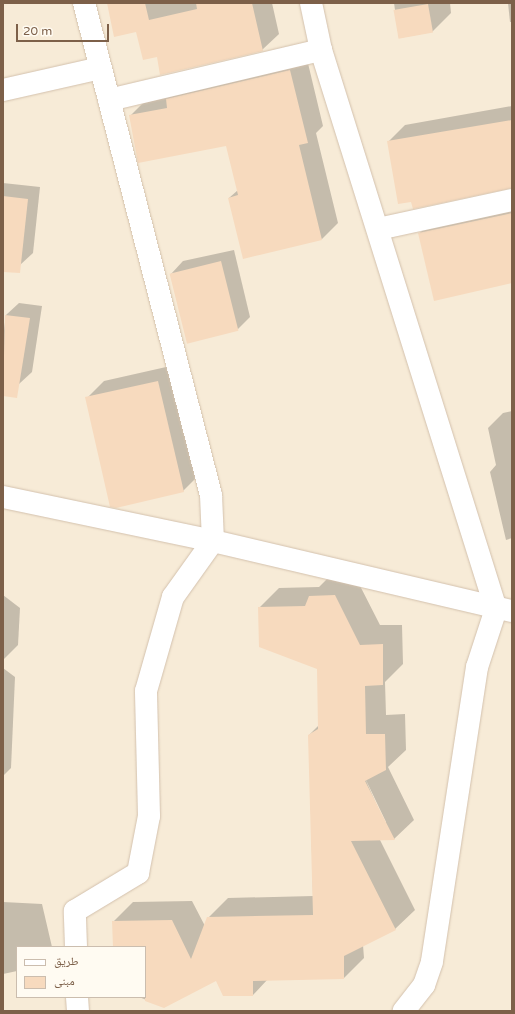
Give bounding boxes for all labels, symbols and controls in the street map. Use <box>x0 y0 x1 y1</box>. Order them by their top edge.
scale bar <box>18 16 111 42</box>
text: 20 m <box>23 24 52 38</box>
legend <box>16 946 146 998</box>
text: طريق <box>54 954 79 968</box>
text: مبنى <box>54 974 75 988</box>

